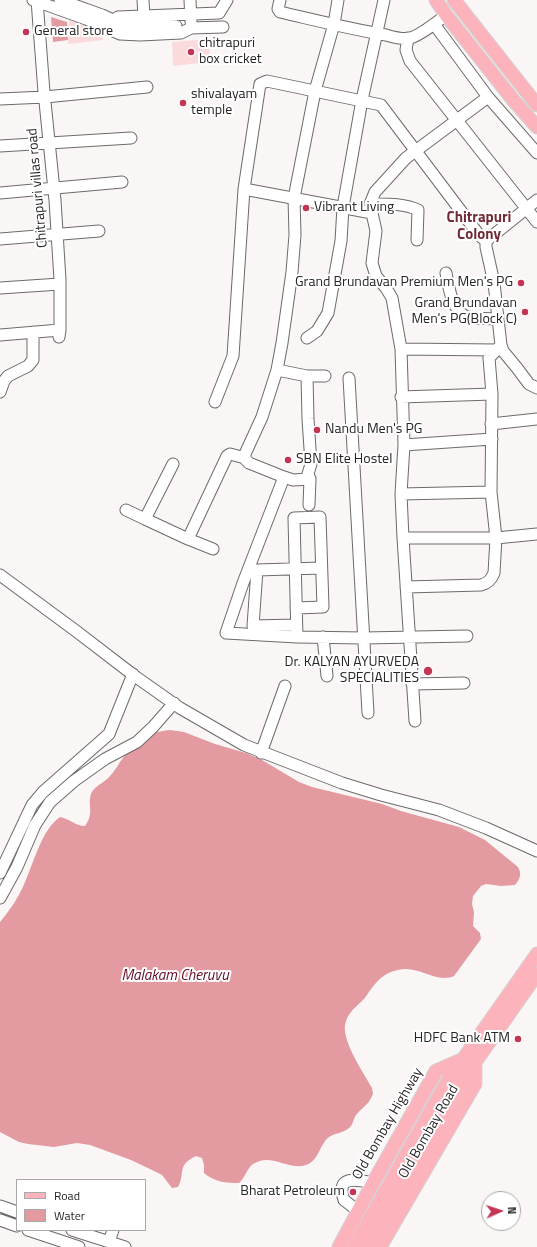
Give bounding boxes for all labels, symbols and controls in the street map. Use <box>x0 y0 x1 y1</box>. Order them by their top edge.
place label: General store <box>34 24 113 40</box>
marker: General store <box>21 27 31 37</box>
place label: chitrapuri box cricket <box>199 36 262 68</box>
marker: chitrapuri box cricket <box>186 47 196 57</box>
place label: shivalayam temple <box>191 87 257 120</box>
marker: shivalayam temple <box>178 98 188 108</box>
street label: Chitrapuri villas road <box>24 127 52 249</box>
place label: Vibrant Living <box>314 200 394 216</box>
marker: Vibrant Living <box>301 203 311 213</box>
district label: Chitrapuri Colony <box>447 209 511 244</box>
place label: Grand Brundavan Premium Men's PG <box>295 275 513 291</box>
marker: Grand Brundavan Premium Men's PG <box>516 278 526 288</box>
place label: Grand Brundavan Men's PG(Block C) <box>411 296 517 328</box>
marker: Grand Brundavan Men's PG(Block C) <box>520 307 530 317</box>
place label: Nandu Men's PG <box>325 422 422 438</box>
marker: Nandu Men's PG <box>312 425 322 435</box>
place label: SBN Elite Hostel <box>296 452 392 468</box>
marker: SBN Elite Hostel <box>283 455 293 465</box>
place label: Dr. KALYAN AYURVEDA SPECIALITIES <box>285 655 419 688</box>
marker: Dr. KALYAN AYURVEDA SPECIALITIES <box>422 665 434 677</box>
water label: Malakam Cheruvu <box>121 967 229 985</box>
place label: HDFC Bank ATM <box>414 1031 510 1047</box>
marker: HDFC Bank ATM <box>513 1034 523 1044</box>
street label: Old Bombay Highway <box>349 1065 427 1183</box>
street label: Old Bombay Road <box>395 1082 463 1182</box>
legend <box>16 1179 146 1231</box>
place label: Bharat Petroleum <box>240 1184 345 1200</box>
text: Road <box>54 1186 80 1205</box>
marker: Bharat Petroleum <box>348 1187 358 1197</box>
north arrow <box>481 1191 521 1231</box>
text: Water <box>54 1206 85 1225</box>
text: N <box>504 1206 520 1215</box>

